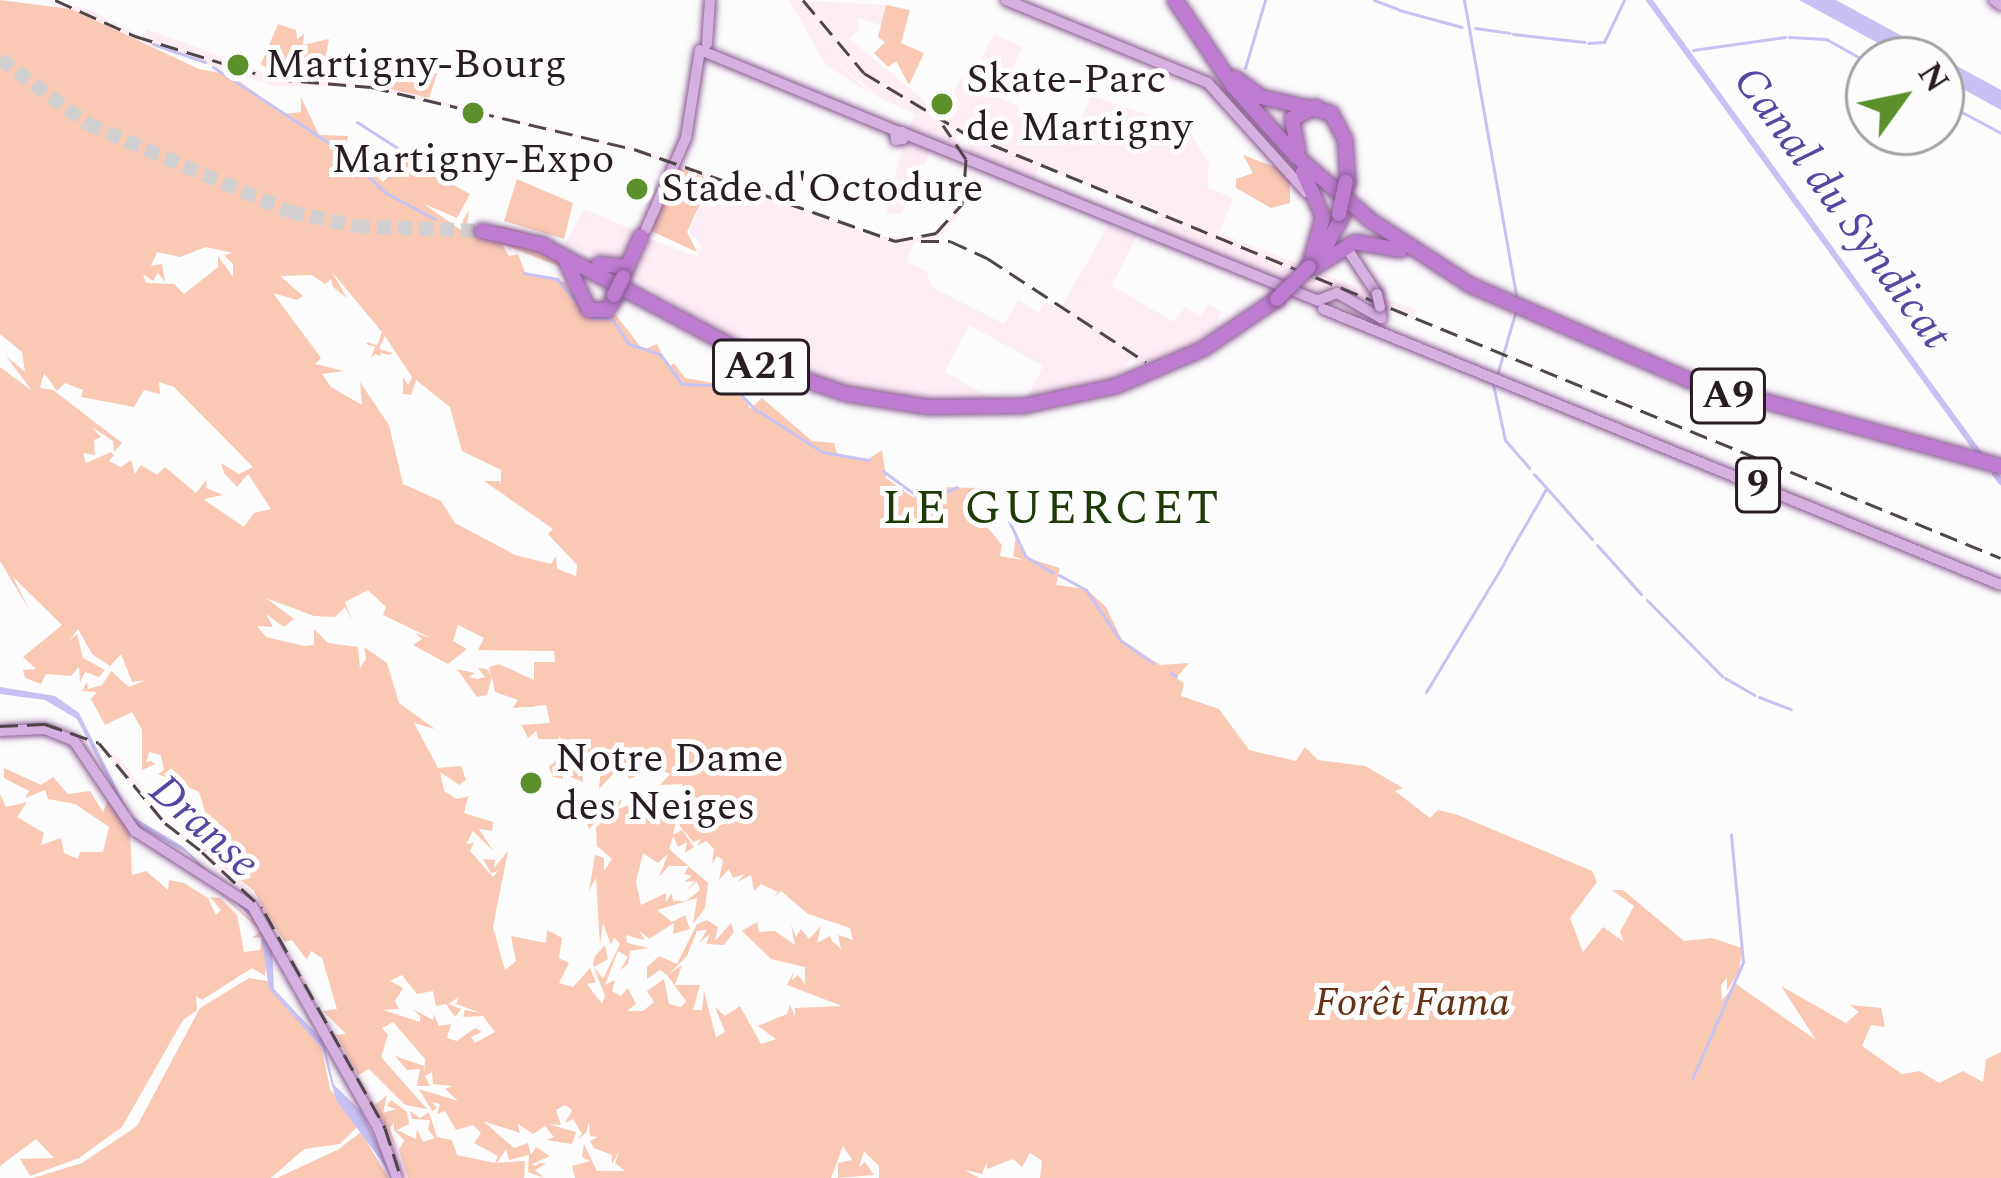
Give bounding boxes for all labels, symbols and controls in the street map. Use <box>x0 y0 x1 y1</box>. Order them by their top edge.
north arrow <box>1845 36 1965 156</box>
place label: Martigny-Bourg <box>265 40 567 90</box>
marker: Martigny-Bourg <box>222 49 254 81</box>
text: N <box>1904 53 1961 103</box>
place label: Skate-Parc de Martigny <box>966 55 1193 154</box>
water label: Canal du Syndicat <box>1721 56 1963 360</box>
marker: Skate-Parc de Martigny <box>929 91 955 117</box>
marker: Martigny-Expo <box>457 97 489 129</box>
place label: Martigny-Expo <box>332 135 614 185</box>
place label: Stade d'Octodure <box>661 164 983 214</box>
marker: Stade d'Octodure <box>624 176 650 202</box>
road number: A21 <box>710 334 812 400</box>
road number: A9 <box>1689 363 1767 429</box>
road number: 9 <box>1734 452 1782 518</box>
district label: LE GUERCET <box>882 480 1222 538</box>
place label: Notre Dame des Neiges <box>555 734 784 832</box>
water label: Dranse <box>138 763 270 891</box>
marker: Notre Dame des Neiges <box>518 770 544 796</box>
park label: Forêt Fama <box>1314 978 1510 1028</box>

